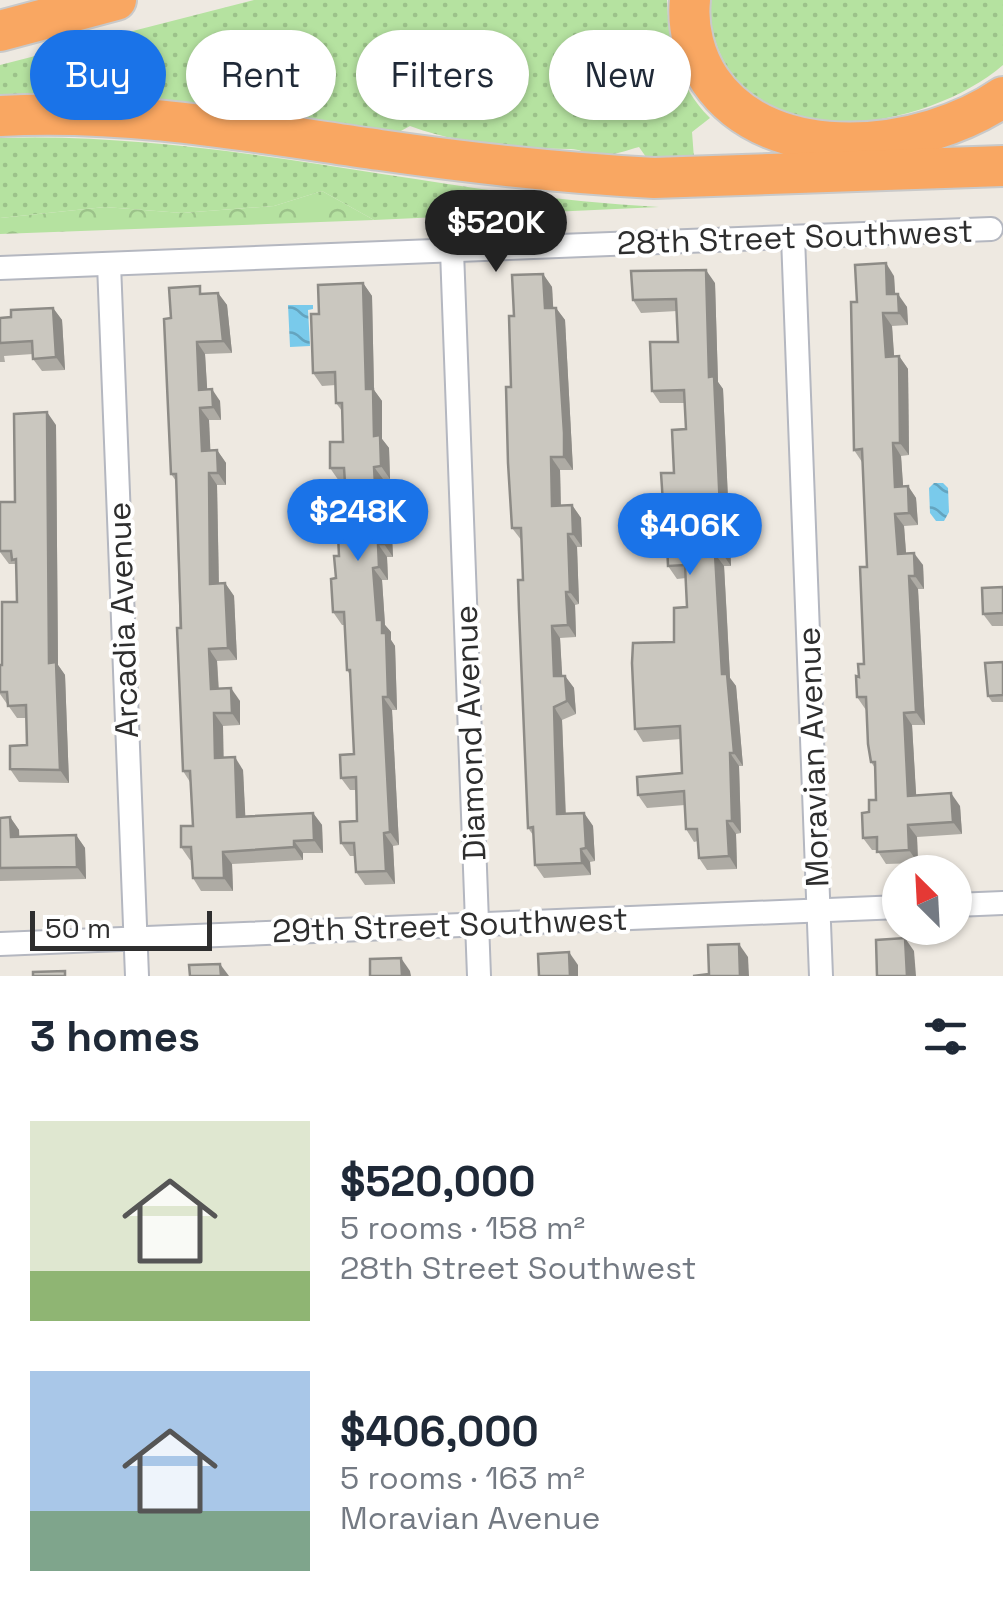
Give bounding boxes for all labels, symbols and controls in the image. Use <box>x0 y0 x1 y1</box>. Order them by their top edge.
chip: Buy <box>30 30 166 120</box>
chip: Rent <box>186 30 336 120</box>
chip: Filters <box>356 30 529 120</box>
chip: New <box>549 30 691 120</box>
pin: $520K <box>426 190 566 275</box>
text: $520K <box>447 202 545 242</box>
street label: 28th Street Southwest <box>616 211 974 263</box>
pin: $248K <box>288 479 428 564</box>
text: $248K <box>309 491 407 531</box>
pin: $406K <box>620 493 760 578</box>
street label: Arcadia Avenue <box>99 501 147 739</box>
text: $406K <box>640 505 740 545</box>
street label: Diamond Avenue <box>446 604 494 862</box>
street label: Moravian Avenue <box>788 626 838 888</box>
north arrow <box>882 855 972 945</box>
map controls <box>882 855 972 945</box>
street label: 29th Street Southwest <box>271 899 629 951</box>
scale bar <box>30 906 212 950</box>
text: 50 m <box>45 910 111 946</box>
icon: filters <box>918 1009 973 1064</box>
text: 3 homes <box>30 1010 200 1063</box>
text: $520,000 <box>340 1155 535 1208</box>
icon: home <box>110 1161 230 1281</box>
text: 5 rooms · 158 m² <box>340 1208 585 1248</box>
text: 28th Street Southwest <box>340 1248 696 1288</box>
text: $406,000 <box>340 1405 539 1458</box>
icon: home <box>110 1411 230 1531</box>
text: 5 rooms · 163 m² <box>340 1458 585 1498</box>
text: Moravian Avenue <box>340 1498 600 1538</box>

